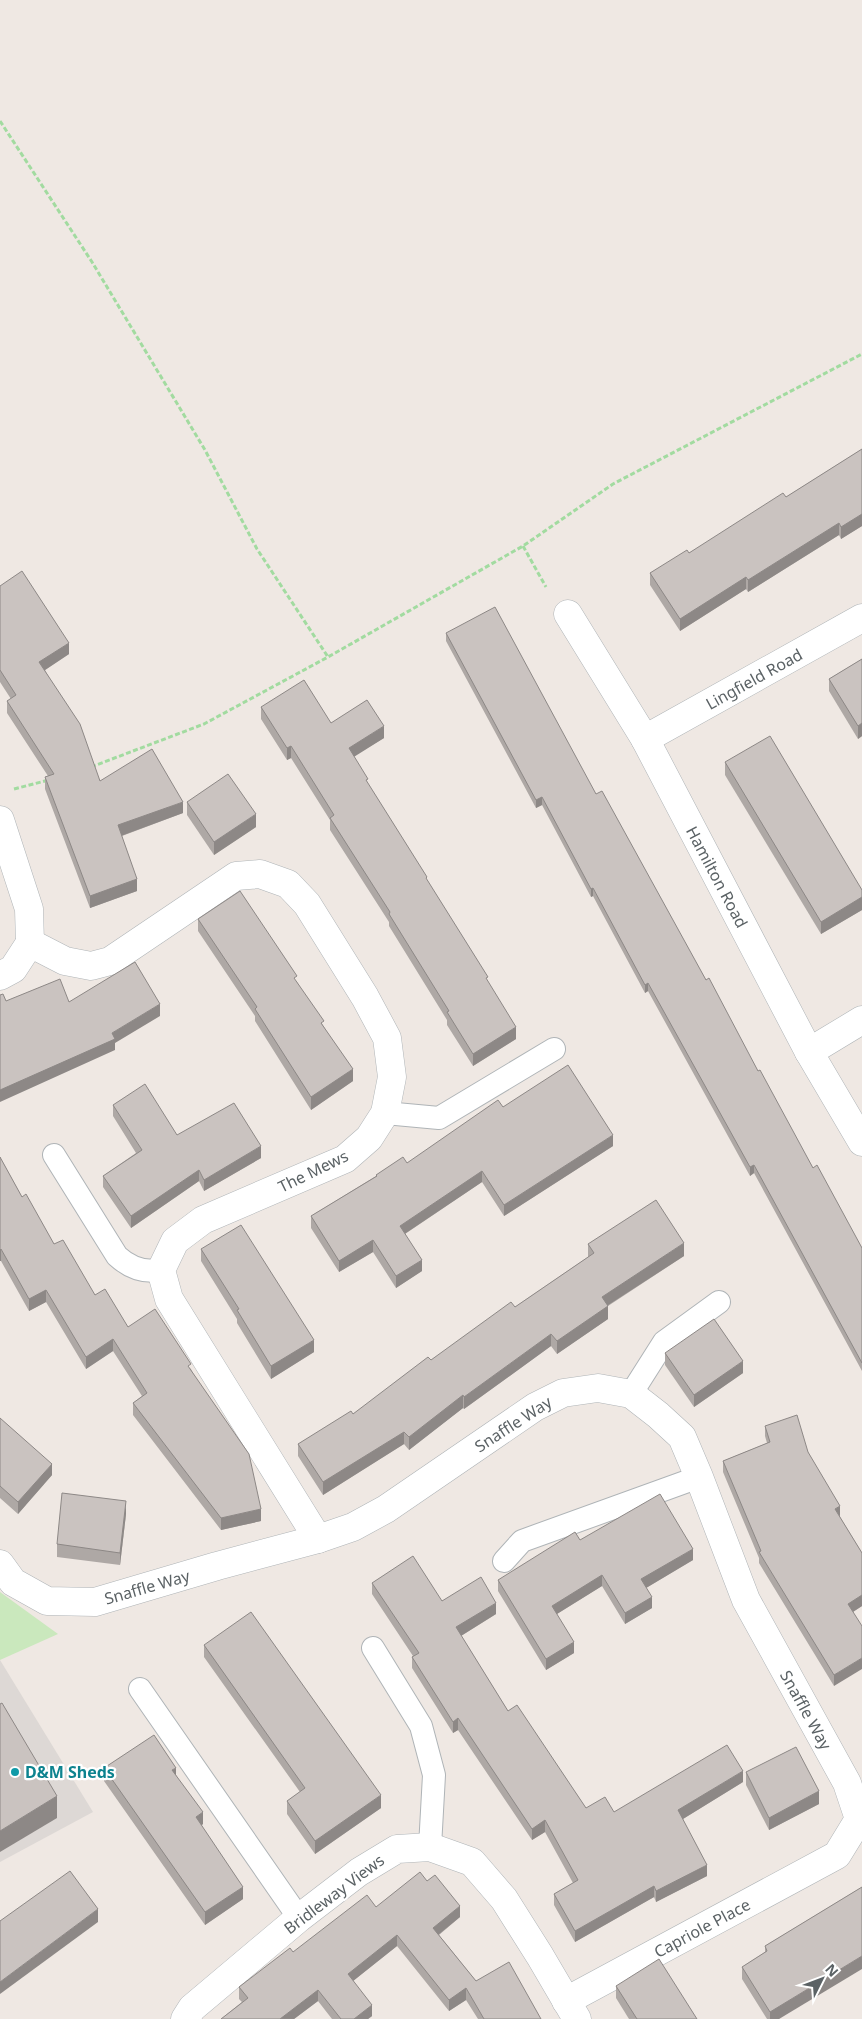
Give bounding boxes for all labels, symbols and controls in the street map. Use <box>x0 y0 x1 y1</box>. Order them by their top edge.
street label: Lingfield Road <box>702 643 806 715</box>
street label: Hamilton Road <box>681 822 753 932</box>
street label: The Mews <box>274 1145 352 1197</box>
street label: Snaffle Way <box>470 1390 556 1457</box>
street label: Snaffle Way <box>102 1564 193 1610</box>
street label: Snaffle Way <box>775 1666 837 1754</box>
place label: D&M Sheds <box>25 1761 115 1783</box>
marker: D&M Sheds <box>9 1766 21 1778</box>
street label: Bridleway Views <box>279 1849 389 1939</box>
street label: Capriole Place <box>650 1893 754 1963</box>
north arrow <box>797 1954 847 2004</box>
text: N <box>821 1959 843 1981</box>

